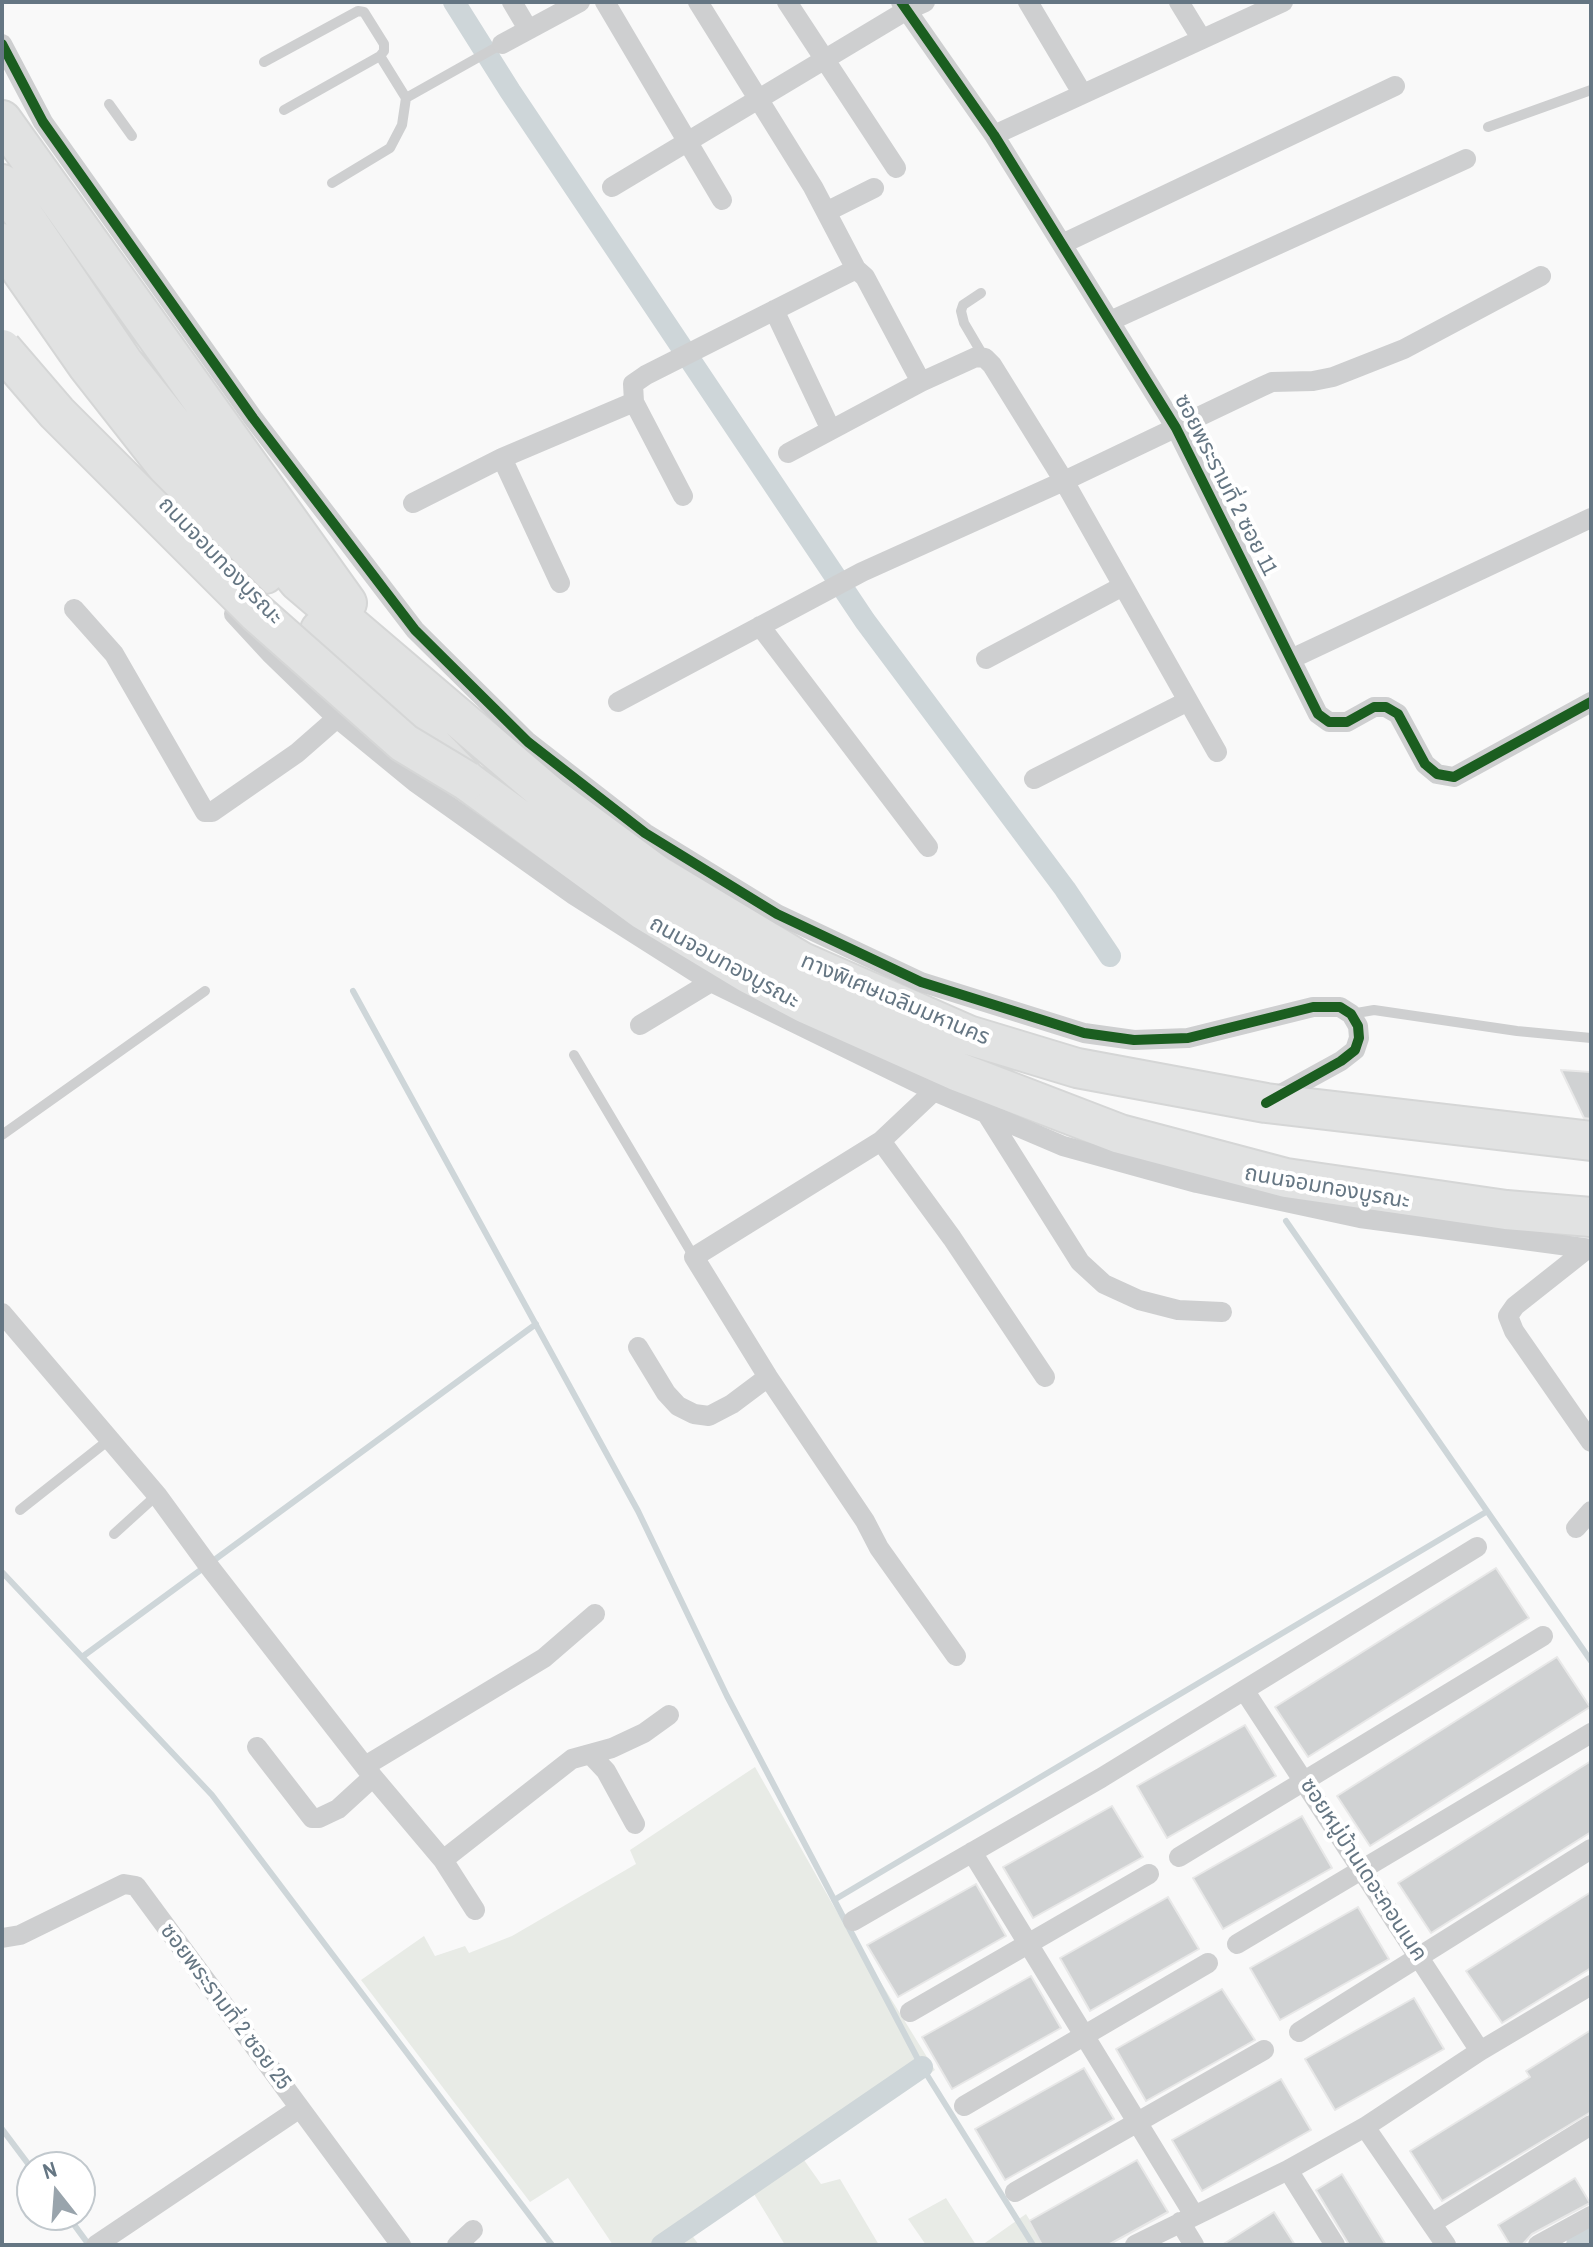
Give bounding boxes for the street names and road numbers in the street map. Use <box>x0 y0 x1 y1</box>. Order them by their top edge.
street label: ซอยพระรามที่ 2 ซอย 11 <box>1168 390 1282 580</box>
street label: ถนนจอมทองบูรณะ <box>152 492 288 630</box>
street label: ถนนจอมทองบูรณะ <box>644 911 804 1015</box>
street label: ทางพิเศษเฉลิมมหานคร <box>797 948 993 1052</box>
street label: ถนนจอมทองบูรณะ <box>1242 1160 1412 1216</box>
street label: ซอยหมู่บ้านเดอะคอนเนค <box>1294 1774 1432 1966</box>
street label: ซอยพระรามที่ 2 ซอย 25 <box>154 1919 296 2095</box>

